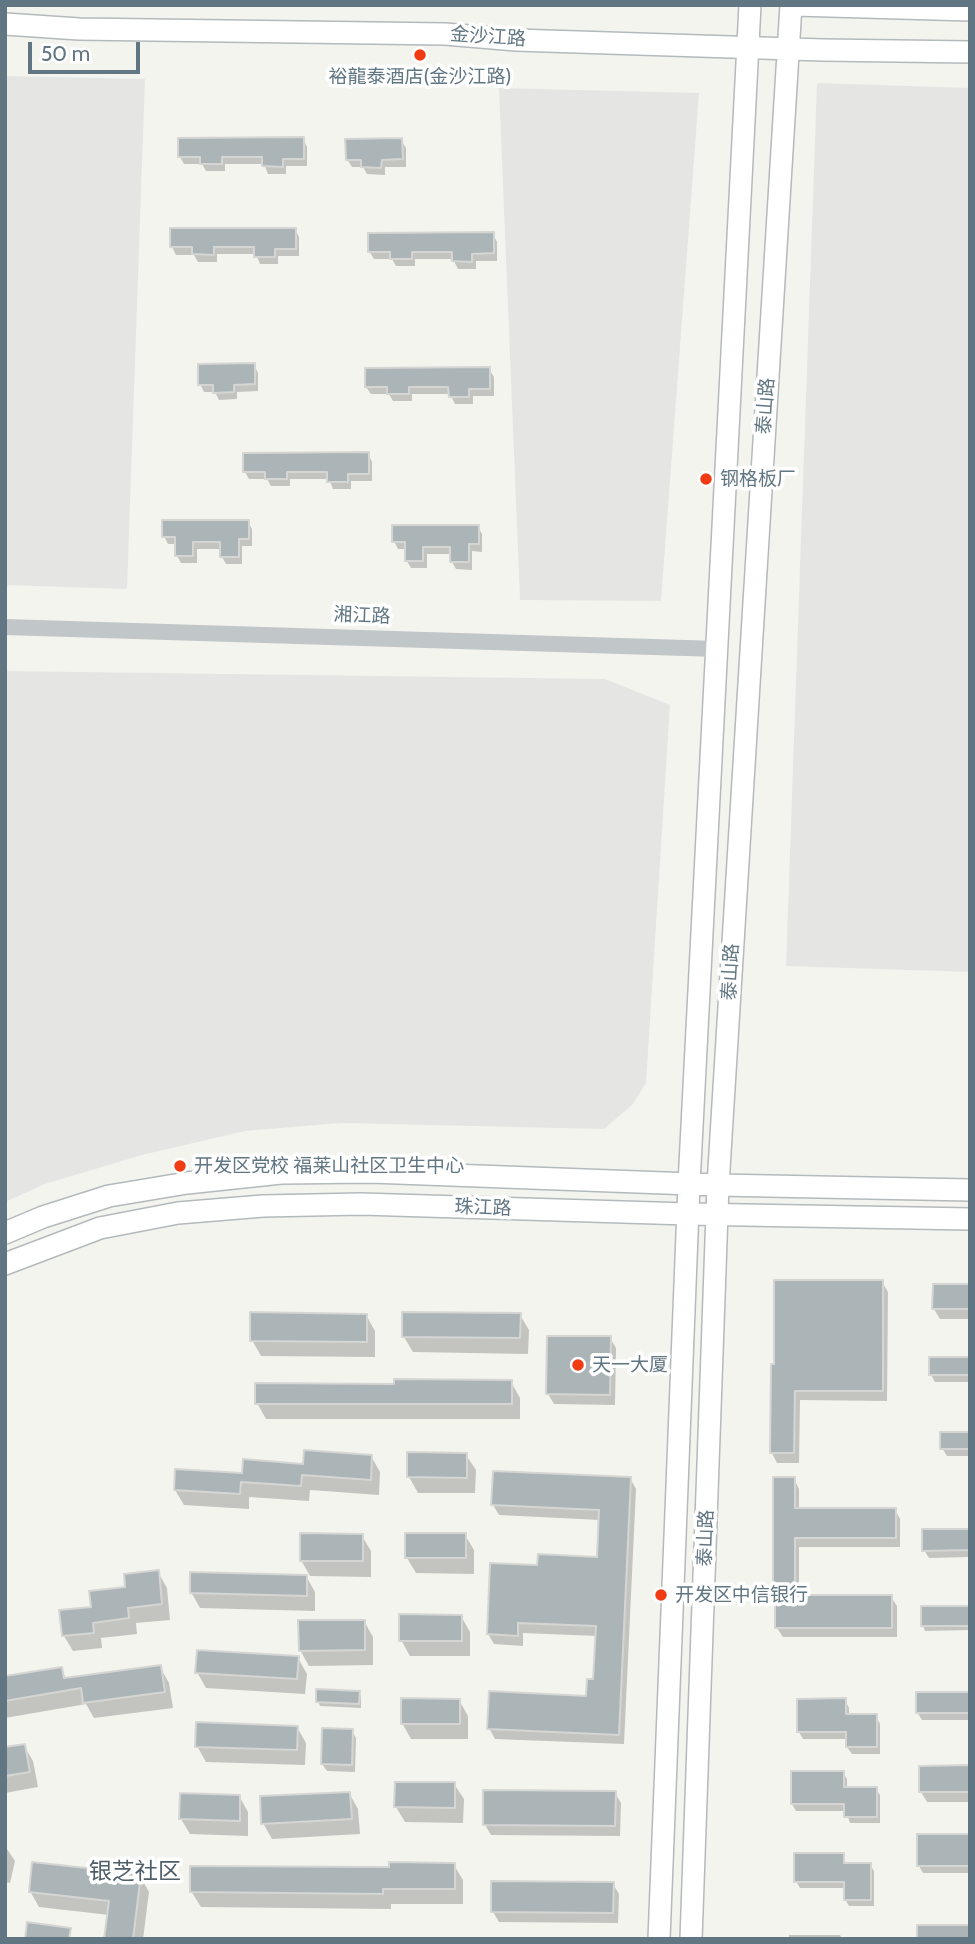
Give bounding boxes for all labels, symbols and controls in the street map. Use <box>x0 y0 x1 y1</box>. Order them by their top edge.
street label: 金沙江路 <box>449 23 527 51</box>
scale bar <box>32 28 144 72</box>
text: 50 m <box>41 41 90 66</box>
marker: 裕龍泰酒店(金沙江路) <box>412 47 428 63</box>
place label: 裕龍泰酒店(金沙江路) <box>329 66 511 88</box>
street label: 泰山路 <box>753 377 779 435</box>
place label: 钢格板厂 <box>720 468 796 490</box>
marker: 钢格板厂 <box>698 471 714 487</box>
street label: 湘江路 <box>333 604 391 628</box>
street label: 泰山路 <box>718 943 744 1001</box>
place label: 开发区党校 福莱山社区卫生中心 <box>194 1155 464 1177</box>
marker: 开发区党校 福莱山社区卫生中心 <box>172 1158 188 1174</box>
street label: 珠江路 <box>454 1196 512 1220</box>
place label: 天一大厦 <box>592 1354 668 1376</box>
marker: 天一大厦 <box>570 1357 586 1373</box>
street label: 泰山路 <box>694 1509 718 1567</box>
place label: 开发区中信银行 <box>675 1584 808 1606</box>
marker: 开发区中信银行 <box>653 1587 669 1603</box>
district label: 银芝社区 <box>89 1858 181 1886</box>

